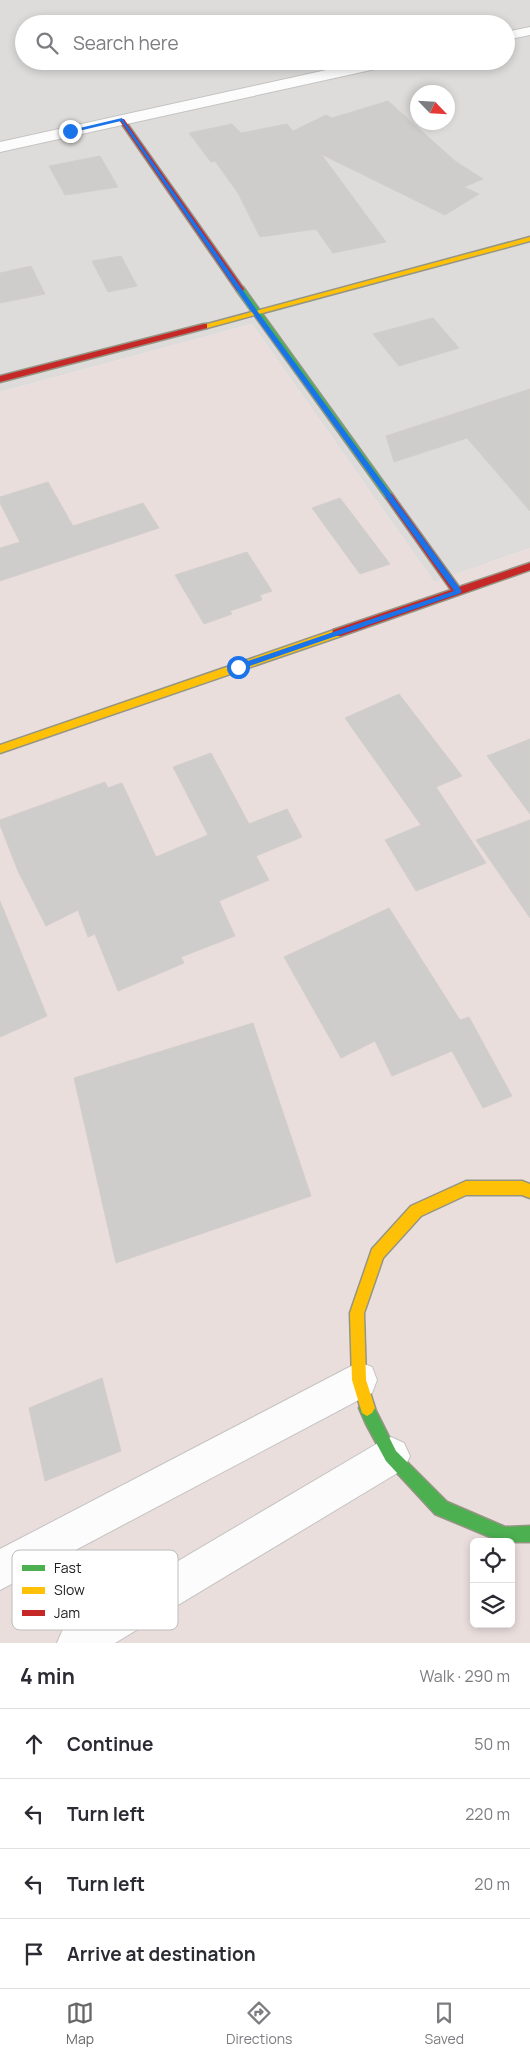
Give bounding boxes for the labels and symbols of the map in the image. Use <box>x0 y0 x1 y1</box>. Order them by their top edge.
north arrow <box>410 85 455 130</box>
route end <box>59 120 82 143</box>
route start <box>227 656 250 679</box>
legend <box>12 1550 178 1630</box>
text: Fast <box>54 1558 82 1577</box>
text: Slow <box>54 1580 85 1599</box>
text: Jam <box>54 1603 80 1622</box>

